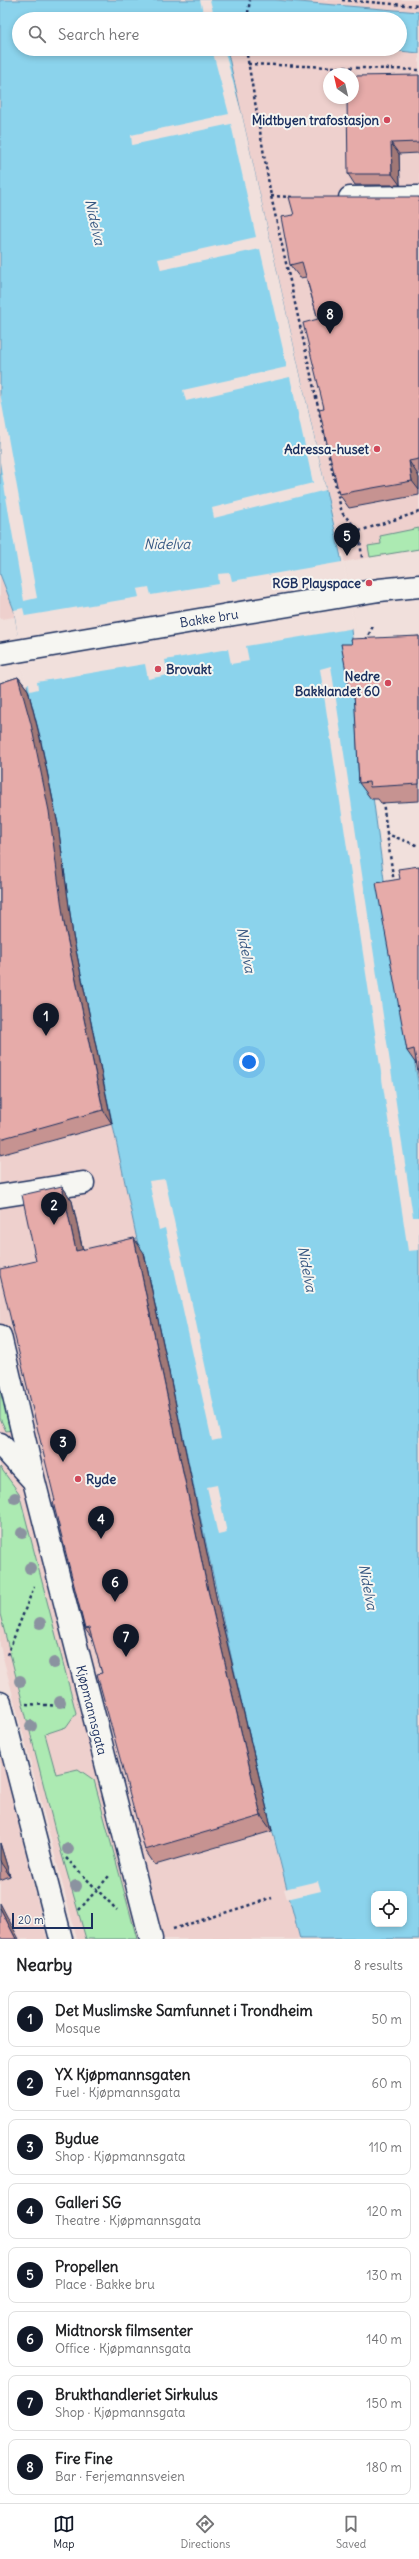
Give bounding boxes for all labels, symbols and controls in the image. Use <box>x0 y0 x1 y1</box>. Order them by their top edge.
search box <box>12 12 407 56</box>
icon: search <box>26 23 48 45</box>
text: Search here <box>58 25 139 44</box>
north arrow <box>323 68 359 104</box>
place label: Midtbyen trafostasjon <box>252 112 379 129</box>
marker: Midtbyen trafostasjon <box>382 115 392 125</box>
water label: Nidelva <box>81 197 109 248</box>
pin: 8 <box>317 301 343 334</box>
place label: Adressa-huset <box>284 441 370 458</box>
marker: Adressa-huset <box>372 444 382 454</box>
pin: 5 <box>334 523 360 556</box>
water label: Nidelva <box>144 535 191 553</box>
place label: RGB Playspace <box>272 575 361 592</box>
marker: RGB Playspace <box>364 578 374 588</box>
street label: Bakke bru <box>178 605 240 632</box>
place label: Brovakt <box>166 661 212 678</box>
marker: Brovakt <box>153 664 163 674</box>
place label: Nedre Bakklandet 60 <box>295 668 380 700</box>
marker: Nedre Bakklandet 60 <box>383 678 393 688</box>
water label: Nidelva <box>233 926 259 975</box>
pin: 1 <box>33 1003 59 1036</box>
your location <box>239 1052 259 1072</box>
pin: 2 <box>41 1192 67 1225</box>
water label: Nidelva <box>294 1245 320 1294</box>
pin: 3 <box>50 1429 76 1462</box>
place label: Ryde <box>86 1471 116 1488</box>
marker: Ryde <box>73 1474 83 1484</box>
pin: 4 <box>88 1506 114 1539</box>
water label: Nidelva <box>355 1563 381 1612</box>
pin: 6 <box>102 1569 128 1602</box>
pin: 7 <box>113 1624 139 1657</box>
street label: Kjøpmannsgata <box>72 1663 111 1757</box>
map controls <box>371 1891 407 1927</box>
button: locate <box>371 1891 407 1927</box>
scale bar <box>12 1911 93 1930</box>
text: 20 m <box>18 1913 44 1927</box>
text: Nearby <box>16 1954 72 1976</box>
text: 8 results <box>354 1957 403 1974</box>
text: Det Muslimske Samfunnet i Trondheim <box>55 2001 313 2020</box>
text: 1 <box>27 2011 33 2028</box>
text: 50 m <box>371 2011 402 2028</box>
text: Mosque <box>55 2020 100 2037</box>
text: YX Kjøpmannsgaten <box>55 2065 190 2084</box>
text: 2 <box>26 2075 34 2092</box>
text: 60 m <box>371 2075 402 2092</box>
text: Fuel · Kjøpmannsgata <box>55 2084 180 2101</box>
text: Bydue <box>55 2129 99 2148</box>
text: 3 <box>26 2139 34 2156</box>
text: 110 m <box>369 2139 402 2156</box>
text: Shop · Kjøpmannsgata <box>55 2148 185 2165</box>
text: Galleri SG <box>55 2193 121 2212</box>
text: 4 <box>26 2203 34 2220</box>
text: 120 m <box>367 2203 402 2220</box>
text: Theatre · Kjøpmannsgata <box>55 2212 201 2229</box>
text: Propellen <box>55 2257 119 2276</box>
text: 5 <box>26 2267 34 2284</box>
text: 130 m <box>366 2267 402 2284</box>
text: Place · Bakke bru <box>55 2276 155 2293</box>
text: Midtnorsk filmsenter <box>55 2321 193 2340</box>
text: 6 <box>26 2331 34 2348</box>
text: 140 m <box>366 2331 402 2348</box>
text: Office · Kjøpmannsgata <box>55 2340 191 2357</box>
text: Brukthandleriet Sirkulus <box>55 2385 218 2404</box>
text: 7 <box>27 2395 33 2412</box>
text: 150 m <box>366 2395 402 2412</box>
text: Shop · Kjøpmannsgata <box>55 2404 185 2421</box>
text: Fire Fine <box>55 2449 113 2468</box>
text: 8 <box>26 2459 34 2476</box>
text: 180 m <box>366 2459 402 2476</box>
text: Bar · Ferjemannsveien <box>55 2468 185 2485</box>
tab: Map <box>53 2513 75 2551</box>
tab: Directions <box>181 2513 230 2551</box>
tab: Saved <box>336 2513 366 2551</box>

